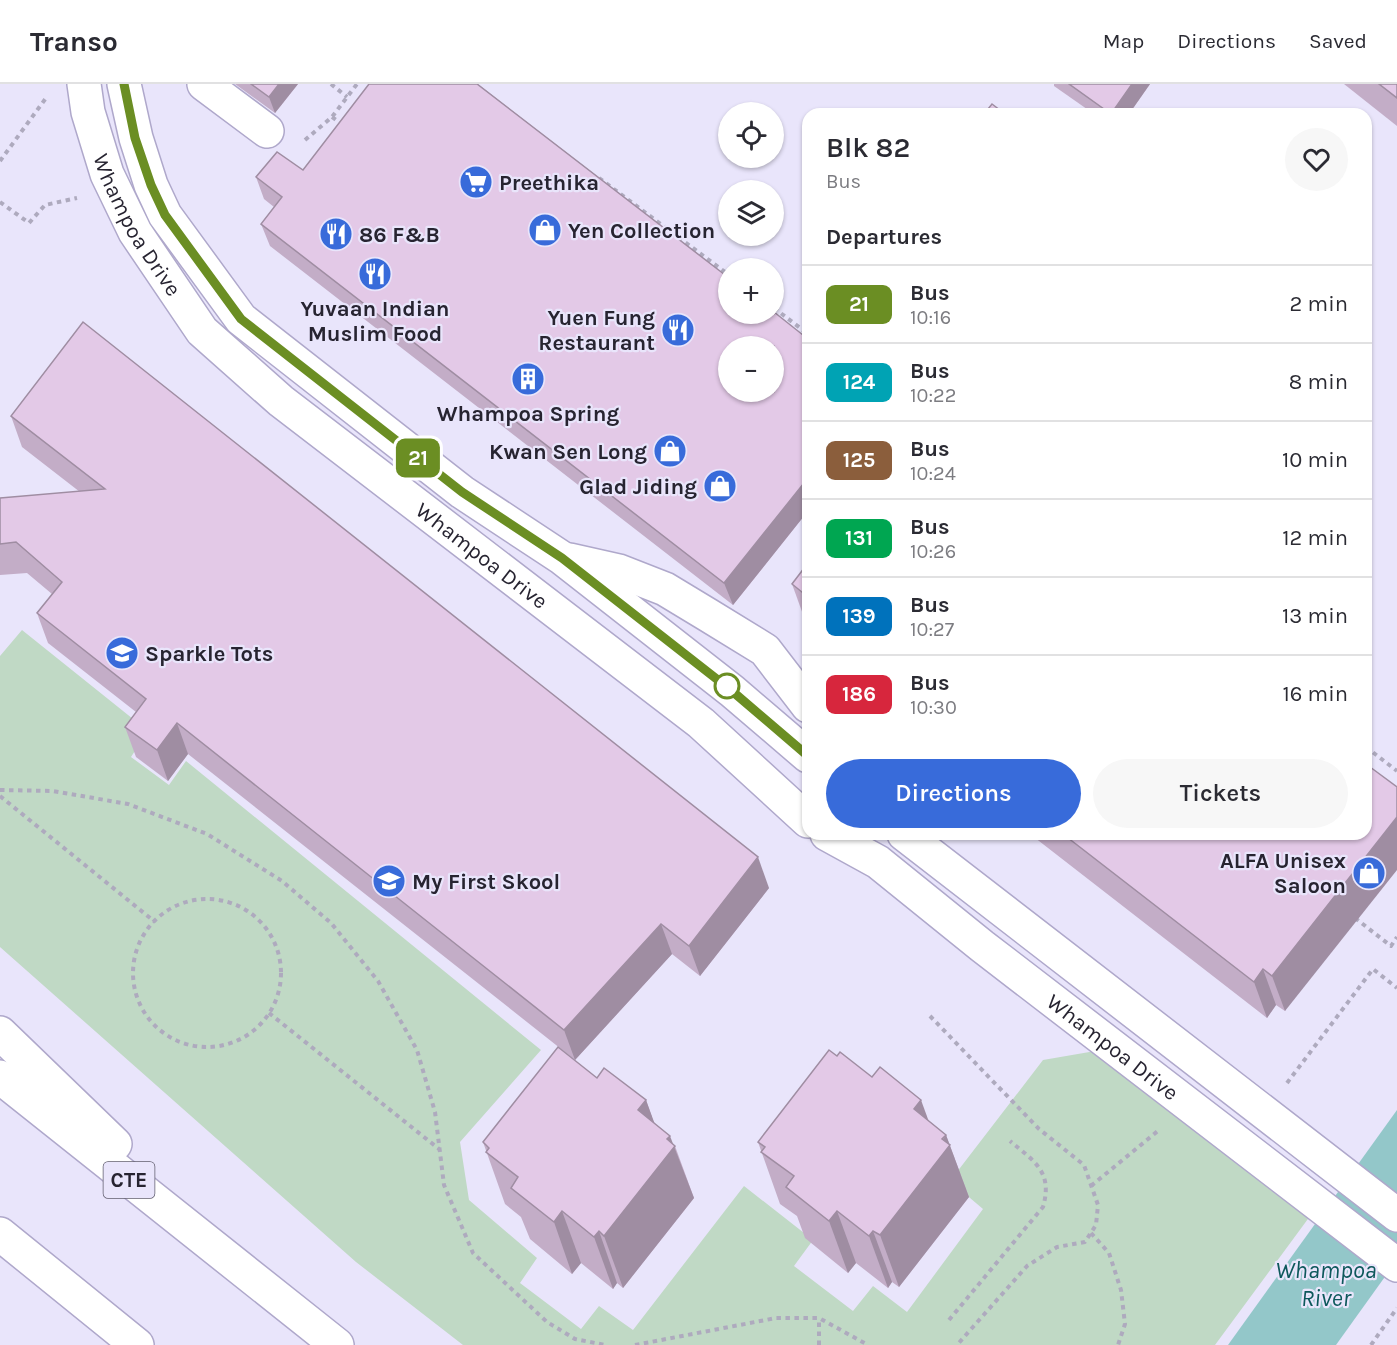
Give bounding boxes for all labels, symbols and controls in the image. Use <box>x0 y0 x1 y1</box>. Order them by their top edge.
text: Transo <box>30 25 118 58</box>
text: Map <box>1103 29 1144 53</box>
text: Directions <box>1177 29 1276 53</box>
text: Saved <box>1309 29 1367 53</box>
map controls <box>718 102 784 402</box>
button: locate <box>718 102 784 168</box>
button: heart <box>1285 128 1348 191</box>
text: Blk 82 <box>826 131 910 164</box>
street label: Whampoa Drive <box>88 151 186 301</box>
supermarket icon: Preethika <box>458 164 494 200</box>
place label: Preethika <box>499 170 599 196</box>
text: Bus <box>826 170 861 193</box>
button: layers <box>718 180 784 246</box>
shop icon: Yen Collection <box>527 212 563 248</box>
restaurant icon: 86 F&B <box>318 216 354 252</box>
place label: Yen Collection <box>568 218 715 244</box>
place label: 86 F&B <box>359 222 440 248</box>
text: Departures <box>826 224 942 250</box>
restaurant icon: Yuvaan Indian Muslim Food <box>357 256 393 292</box>
button: + <box>718 258 784 324</box>
text: Bus <box>910 280 950 306</box>
text: 2 min <box>1290 291 1348 317</box>
text: 21 <box>849 292 869 316</box>
place label: Yuvaan Indian Muslim Food <box>301 296 449 347</box>
place label: Yuen Fung Restaurant <box>538 305 655 356</box>
text: 10:16 <box>910 306 951 329</box>
restaurant icon: Yuen Fung Restaurant <box>660 312 696 348</box>
button: − <box>718 336 784 402</box>
text: Bus <box>910 358 950 384</box>
building icon: Whampoa Spring <box>510 361 546 397</box>
text: 8 min <box>1289 369 1348 395</box>
text: 124 <box>843 370 875 394</box>
text: 10:22 <box>910 384 956 407</box>
place label: Whampoa Spring <box>437 401 619 427</box>
shop icon: Kwan Sen Long <box>652 433 688 469</box>
text: Bus <box>910 436 950 462</box>
line badge: 21 <box>391 438 445 478</box>
place label: Kwan Sen Long <box>489 439 647 465</box>
text: 21 <box>408 446 428 470</box>
text: 10 min <box>1282 447 1348 473</box>
text: 125 <box>843 448 875 472</box>
text: 10:24 <box>910 462 956 485</box>
shop icon: Glad Jiding <box>702 468 738 504</box>
place label: Glad Jiding <box>579 474 697 500</box>
street label: Whampoa Drive <box>410 497 553 615</box>
text: Bus <box>910 514 950 540</box>
text: 12 min <box>1282 525 1348 551</box>
text: 131 <box>845 526 873 550</box>
text: 10:26 <box>910 540 956 563</box>
text: Bus <box>910 592 950 618</box>
text: 13 min <box>1282 603 1348 629</box>
text: 139 <box>842 604 876 628</box>
text: 10:27 <box>910 618 954 641</box>
school or university icon: Sparkle Tots <box>104 635 140 671</box>
place label: Sparkle Tots <box>145 641 273 667</box>
text: Bus <box>910 670 950 696</box>
unlabelled marker <box>714 673 740 699</box>
text: 16 min <box>1282 681 1348 707</box>
text: 186 <box>842 682 876 706</box>
text: 10:30 <box>910 696 957 719</box>
button: Directions <box>826 759 1081 828</box>
button: Tickets <box>1093 759 1348 828</box>
place label: ALFA Unisex Saloon <box>1220 848 1346 899</box>
shop icon: ALFA Unisex Saloon <box>1351 855 1387 891</box>
school or university icon: My First Skool <box>371 863 407 899</box>
place label: My First Skool <box>412 869 560 895</box>
street label: Whampoa Drive <box>1041 989 1183 1106</box>
road number: CTE <box>104 1162 154 1198</box>
water label: Whampoa River <box>1275 1256 1377 1312</box>

